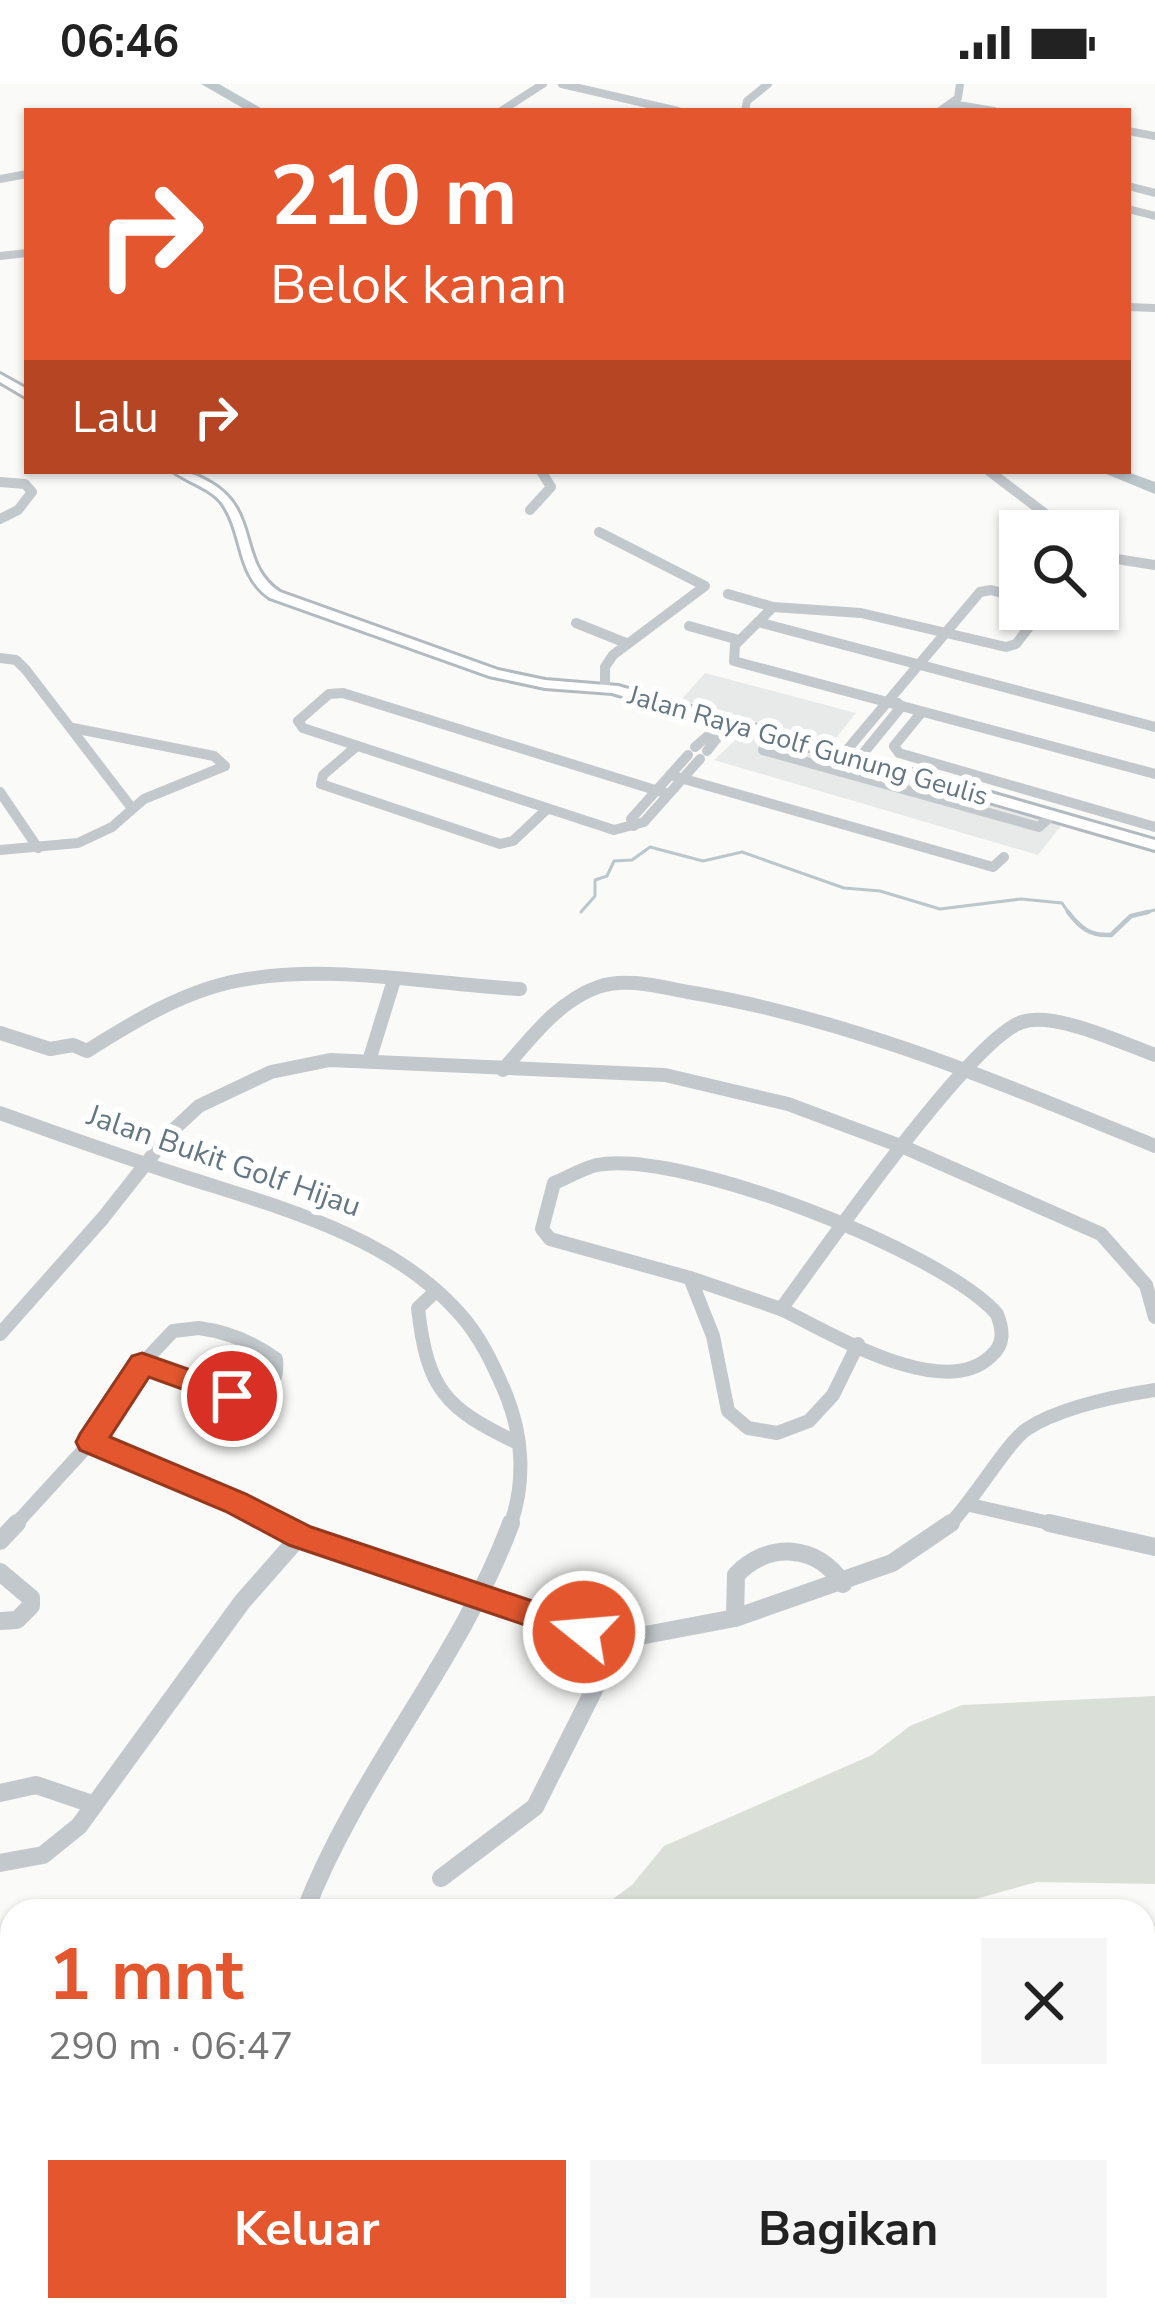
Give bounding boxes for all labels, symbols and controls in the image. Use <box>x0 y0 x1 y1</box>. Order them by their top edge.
text: 06:46 <box>60 12 179 73</box>
text: 210 m <box>270 139 518 254</box>
icon: right <box>72 156 228 312</box>
text: Belok kanan <box>270 248 567 322</box>
icon: right <box>183 384 249 450</box>
text: Lalu <box>72 387 159 448</box>
map controls <box>999 510 1119 630</box>
button: search <box>999 510 1119 630</box>
street label: Jalan Raya Golf Gunung Geulis <box>623 677 992 815</box>
street label: Jalan Bukit Golf Hijau <box>81 1095 366 1227</box>
pin <box>181 1345 283 1447</box>
icon: arrive <box>199 1363 265 1429</box>
position arrow <box>521 1569 647 1695</box>
text: 1 mnt <box>48 1926 244 2024</box>
button: close <box>981 1938 1107 2064</box>
text: 290 m · 06:47 <box>48 2020 293 2073</box>
button: Keluar <box>48 2160 566 2298</box>
button: Bagikan <box>590 2160 1107 2298</box>

